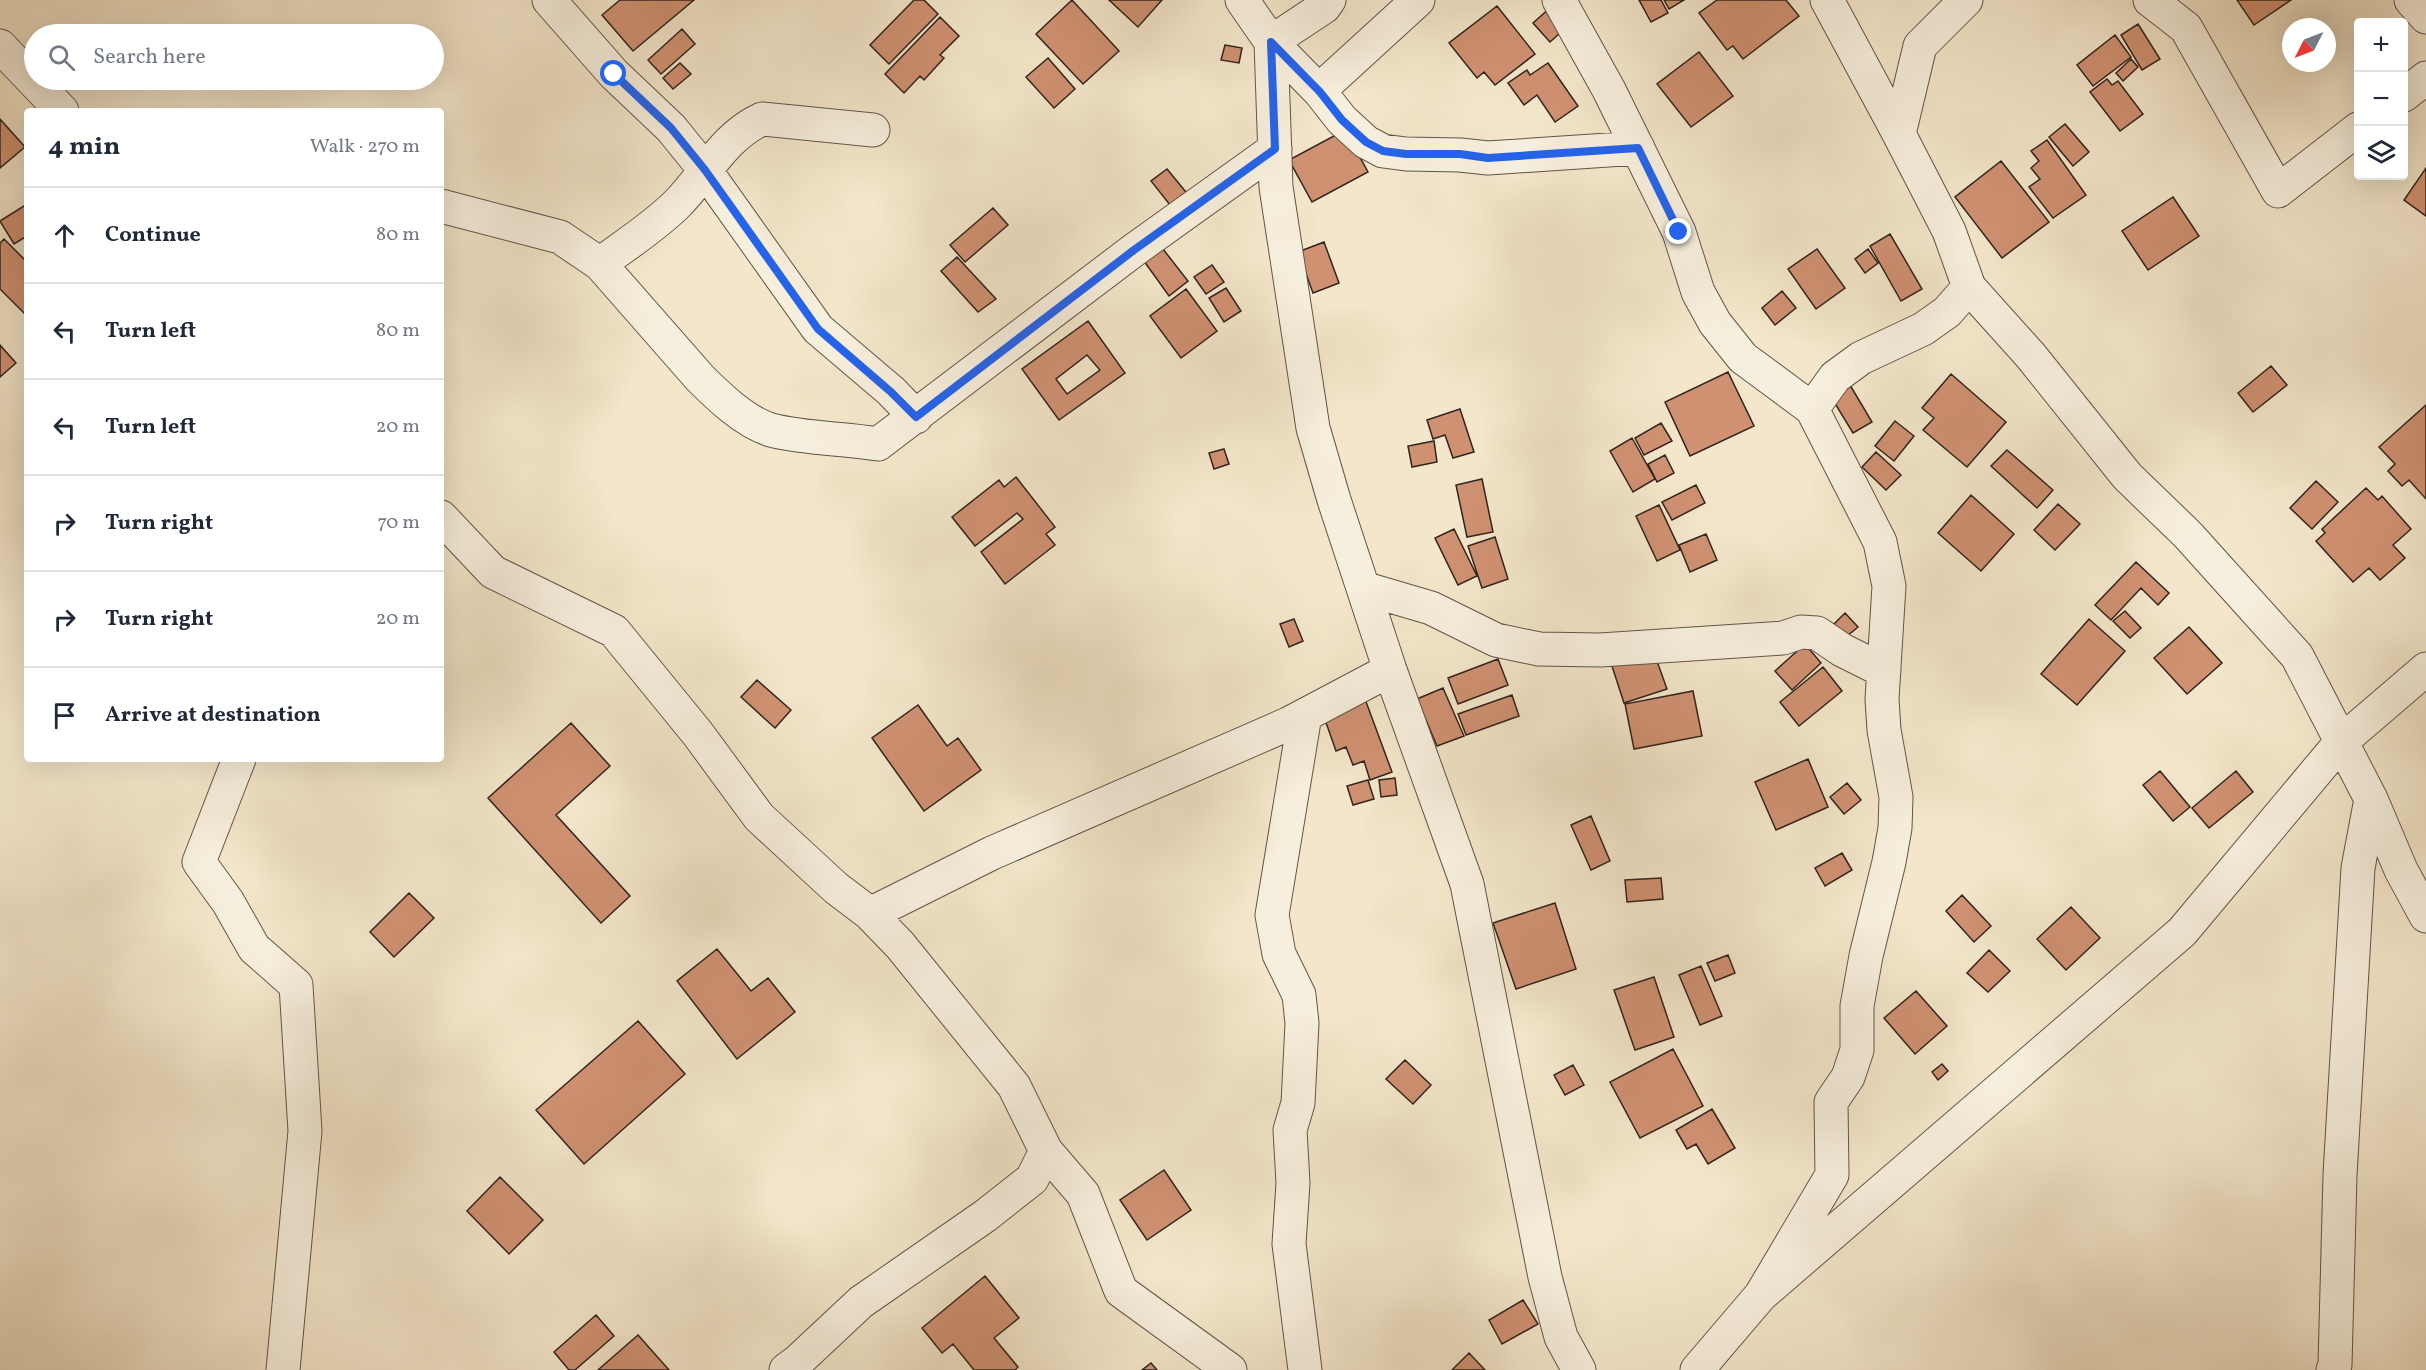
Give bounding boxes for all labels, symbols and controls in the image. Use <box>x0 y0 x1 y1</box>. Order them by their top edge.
north arrow <box>2282 18 2336 72</box>
map controls <box>2354 18 2408 180</box>
button: + <box>2354 18 2408 72</box>
search box <box>24 24 444 90</box>
icon: search <box>45 41 78 74</box>
text: Search here <box>93 42 206 73</box>
route start <box>600 60 626 86</box>
button: − <box>2354 72 2408 126</box>
button: layers <box>2354 126 2408 180</box>
text: 4 min <box>48 129 120 165</box>
text: Walk · 270 m <box>310 133 420 161</box>
route end <box>1665 218 1691 244</box>
icon: ahead <box>48 219 81 252</box>
text: Continue <box>105 220 201 251</box>
text: 80 m <box>376 221 420 249</box>
icon: left <box>48 315 81 348</box>
text: Turn left <box>105 316 196 347</box>
text: 80 m <box>376 317 420 345</box>
icon: left <box>48 411 81 444</box>
text: Turn left <box>105 412 196 443</box>
text: 20 m <box>376 413 420 441</box>
icon: right <box>48 507 81 540</box>
text: Turn right <box>105 508 213 539</box>
text: 70 m <box>377 509 420 537</box>
icon: right <box>48 603 81 636</box>
text: Turn right <box>105 604 213 635</box>
text: 20 m <box>376 605 420 633</box>
icon: arrive <box>48 699 81 732</box>
text: Arrive at destination <box>105 700 321 731</box>

